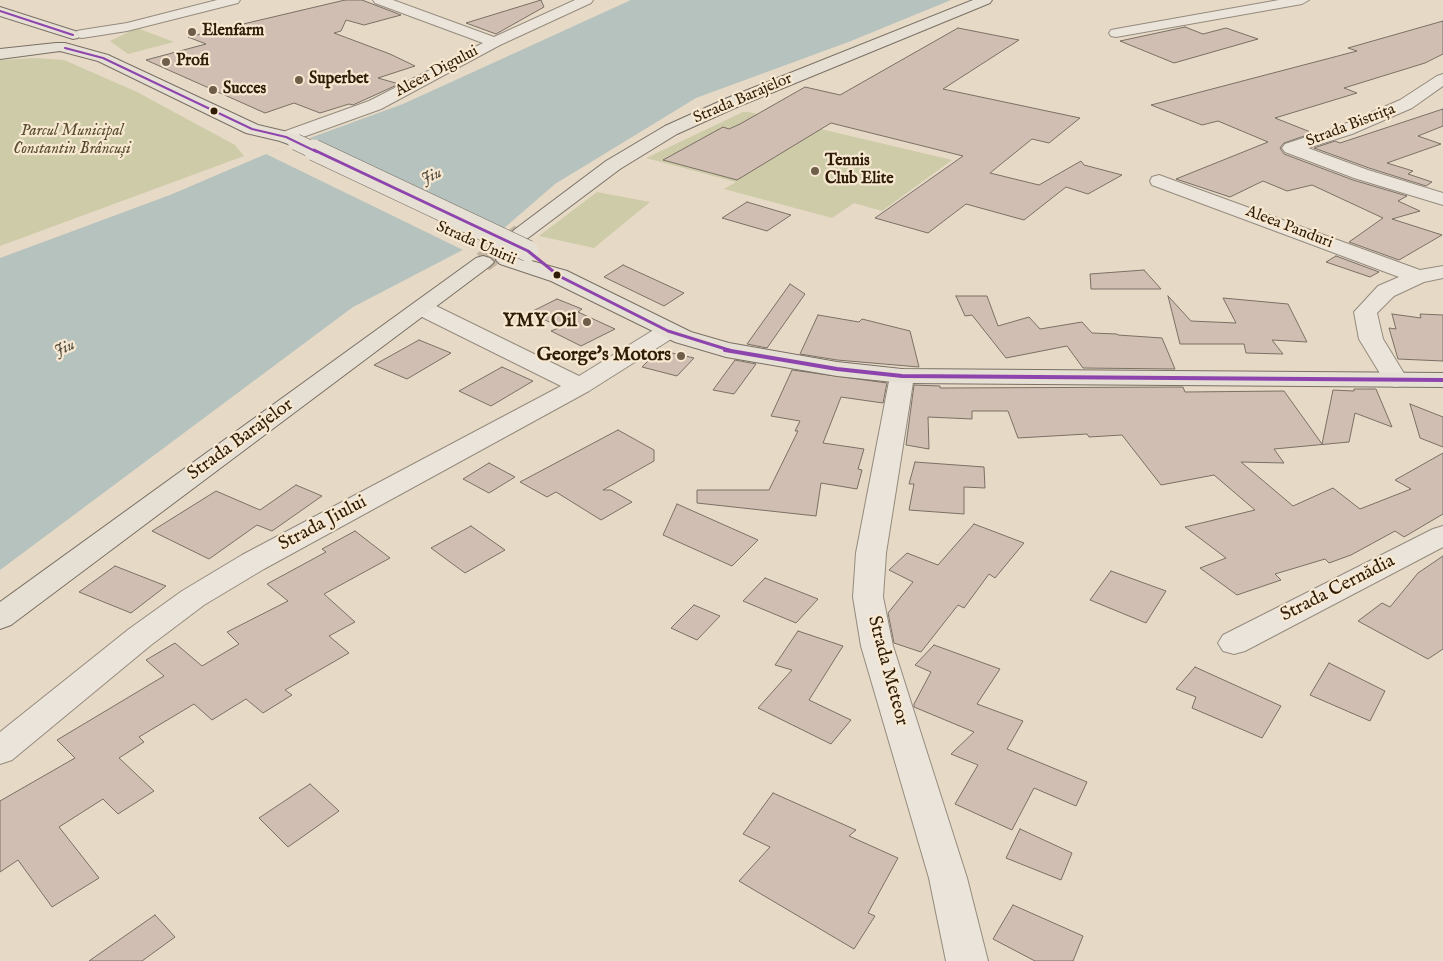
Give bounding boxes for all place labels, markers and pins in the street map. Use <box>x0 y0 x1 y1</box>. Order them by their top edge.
place label: Elenfarm <box>202 22 264 42</box>
marker: Elenfarm <box>186 26 198 38</box>
place label: Profi <box>176 52 209 72</box>
marker: Profi <box>160 56 172 68</box>
place label: Superbet <box>309 70 369 90</box>
marker: Superbet <box>293 74 305 86</box>
place label: Succes <box>223 80 266 100</box>
marker: Succes <box>207 84 219 96</box>
unlabelled marker <box>209 106 219 116</box>
place label: Tennis Club Elite <box>825 152 894 190</box>
marker: Tennis Club Elite <box>809 165 821 177</box>
unlabelled marker <box>552 270 562 280</box>
place label: YMY Oil <box>503 311 577 333</box>
marker: YMY Oil <box>581 316 593 328</box>
place label: George's Motors <box>537 345 671 367</box>
marker: George's Motors <box>675 350 687 362</box>

